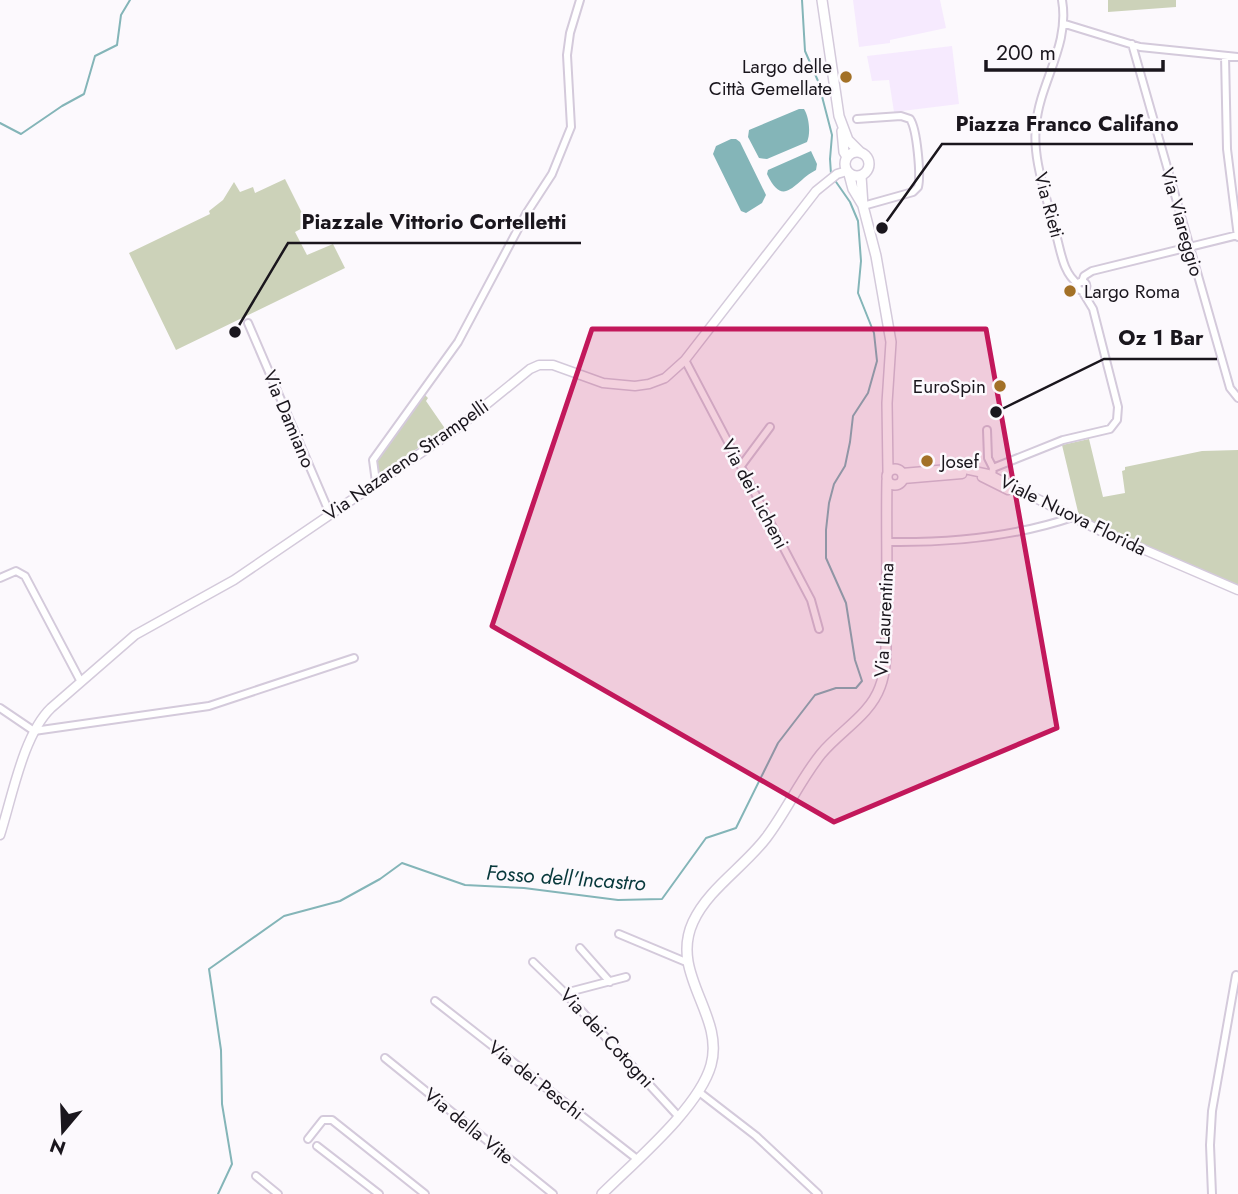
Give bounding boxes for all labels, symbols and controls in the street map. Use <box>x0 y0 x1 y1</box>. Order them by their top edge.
scale bar <box>986 28 1163 72</box>
text: 200 m <box>996 38 1056 68</box>
place label: Largo delle Città Gemellate <box>709 53 832 102</box>
marker: Largo delle Città Gemellate <box>838 69 854 85</box>
callout: Piazza Franco Califano <box>942 102 1193 144</box>
text: Piazza Franco Califano <box>955 109 1179 139</box>
street label: Via Viareggio <box>1154 164 1210 280</box>
street label: Via Rieti <box>1027 169 1071 241</box>
callout: Piazzale Vittorio Cortelletti <box>288 201 581 243</box>
text: Piazzale Vittorio Cortelletti <box>301 207 567 237</box>
place label: Largo Roma <box>1084 278 1180 305</box>
marker: Largo Roma <box>1062 283 1078 299</box>
callout: Oz 1 Bar <box>1104 317 1217 359</box>
text: Oz 1 Bar <box>1118 323 1204 353</box>
street label: Via Damiano <box>256 366 322 472</box>
place label: EuroSpin <box>913 373 986 400</box>
marker: EuroSpin <box>992 378 1008 394</box>
street label: Via Nazareno Strampelli <box>318 393 494 527</box>
street label: Via dei Licheni <box>715 434 795 554</box>
place label: Josef <box>938 448 979 475</box>
marker: Josef <box>919 453 935 469</box>
street label: Viale Nuova Florida <box>995 468 1151 562</box>
street label: Via Laurentina <box>868 562 900 678</box>
water label: Fosso dell'Incastro <box>485 857 647 899</box>
street label: Via dei Cotogni <box>554 982 660 1094</box>
street label: Via dei Peschi <box>482 1034 590 1126</box>
street label: Via della Vite <box>418 1081 520 1171</box>
north arrow <box>28 1096 98 1166</box>
text: N <box>46 1131 69 1162</box>

